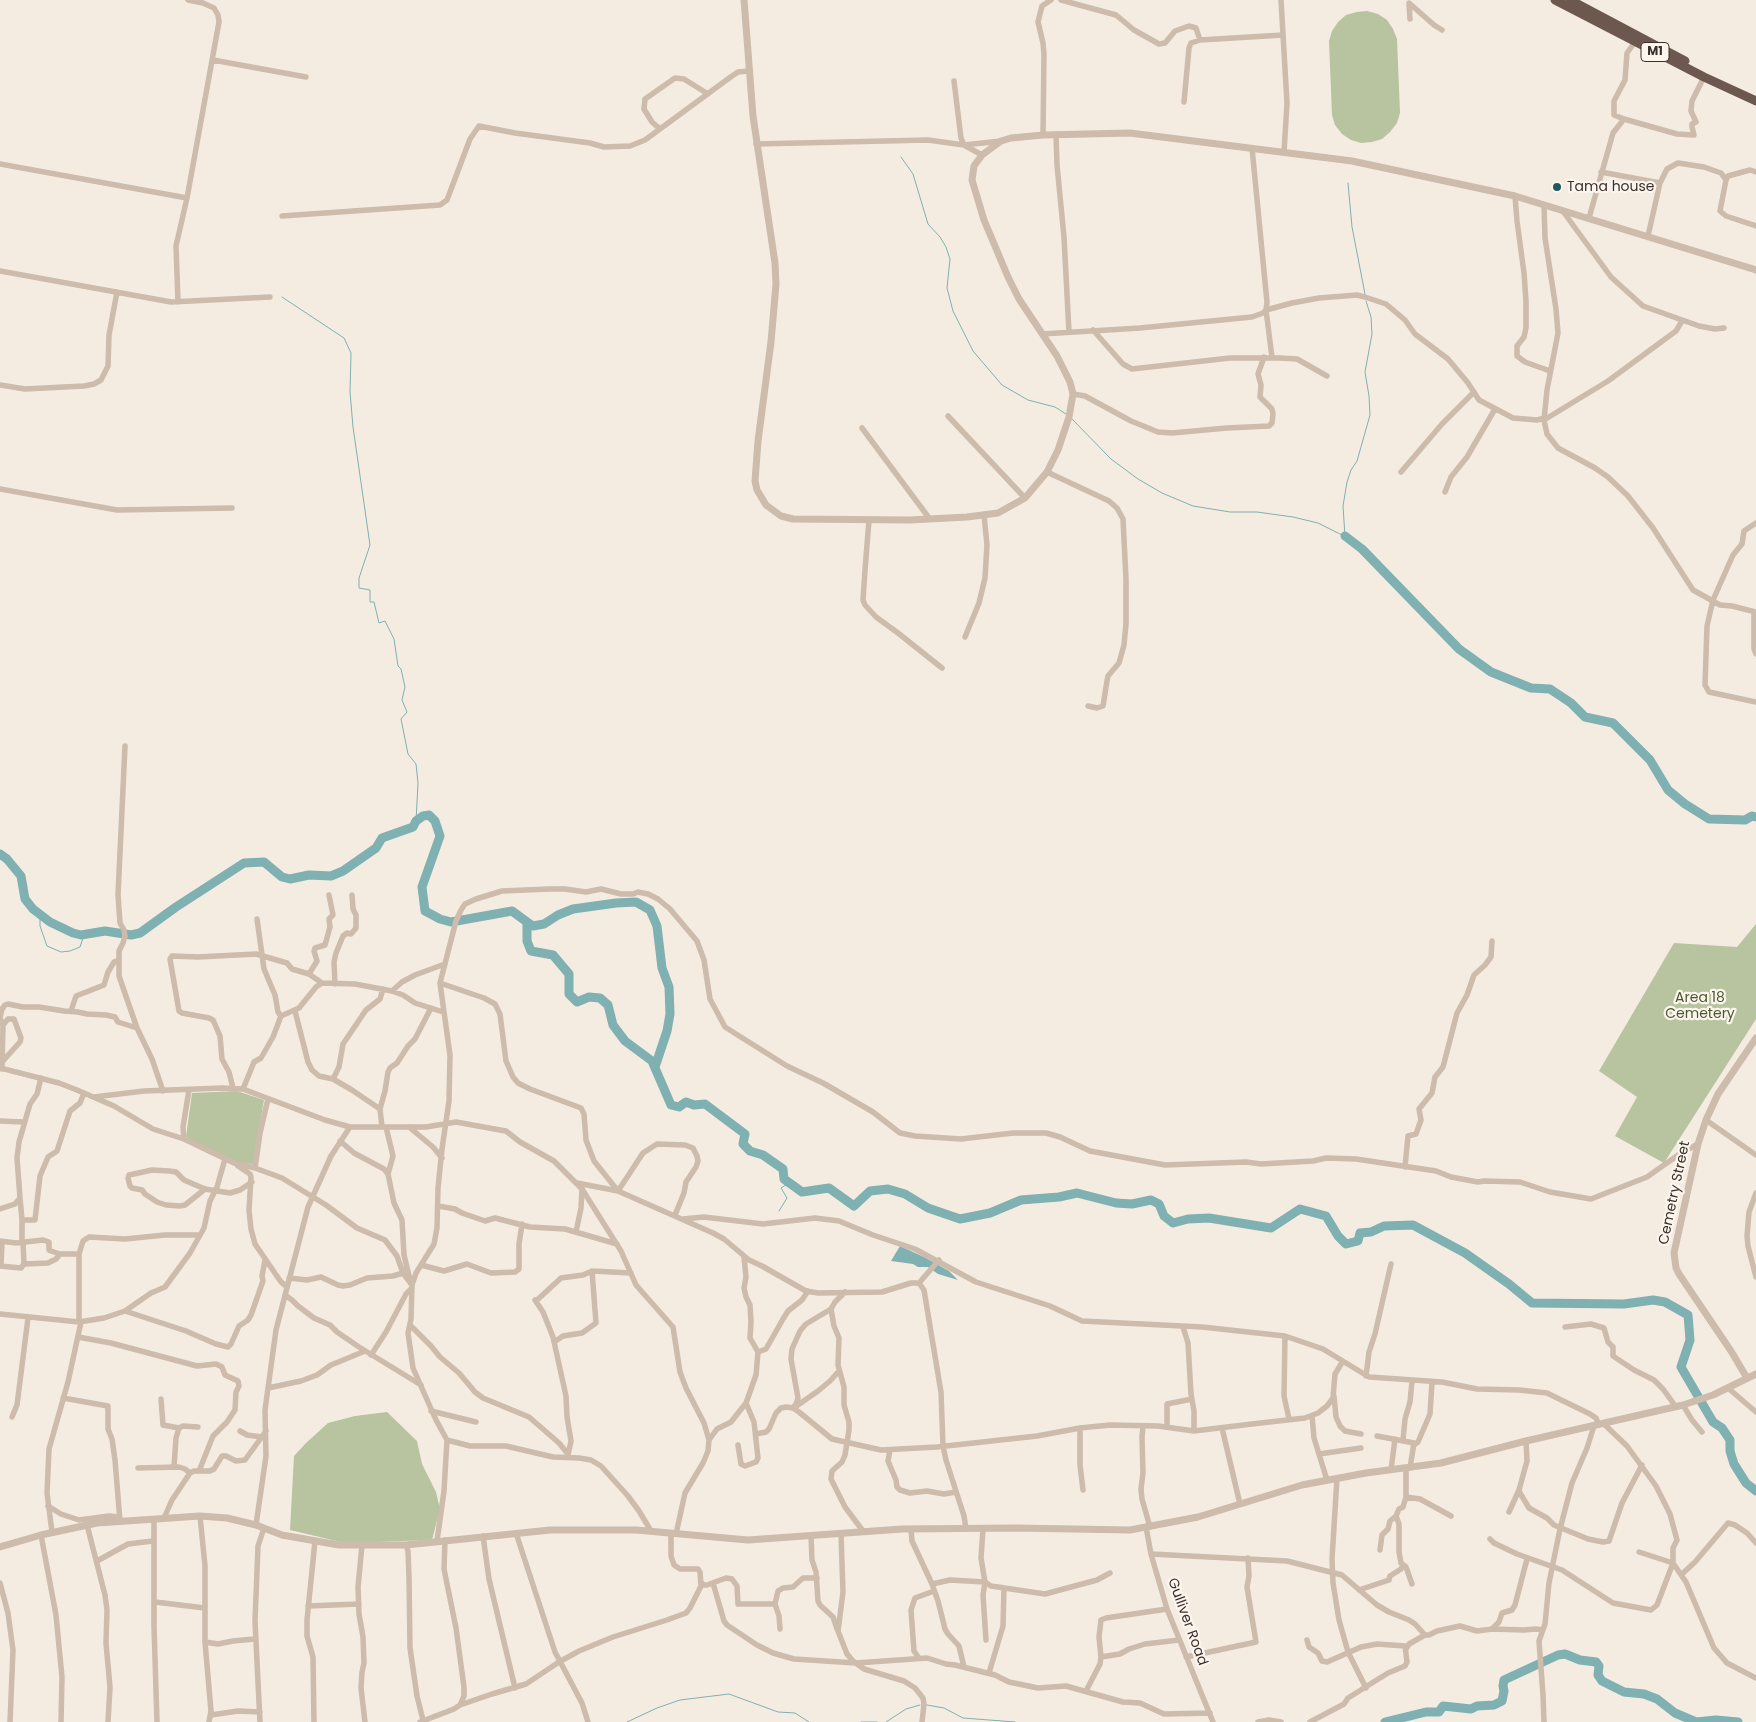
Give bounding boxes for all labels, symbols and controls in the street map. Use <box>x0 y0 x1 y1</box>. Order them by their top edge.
road number: M1 <box>1641 42 1669 62</box>
place label: Tama house <box>1567 179 1655 195</box>
marker: Tama house <box>1551 181 1563 193</box>
park label: Area 18 Cemetery <box>1665 990 1735 1022</box>
street label: Cemetry Street <box>1656 1140 1694 1246</box>
street label: Gulliver Road <box>1163 1576 1211 1668</box>

